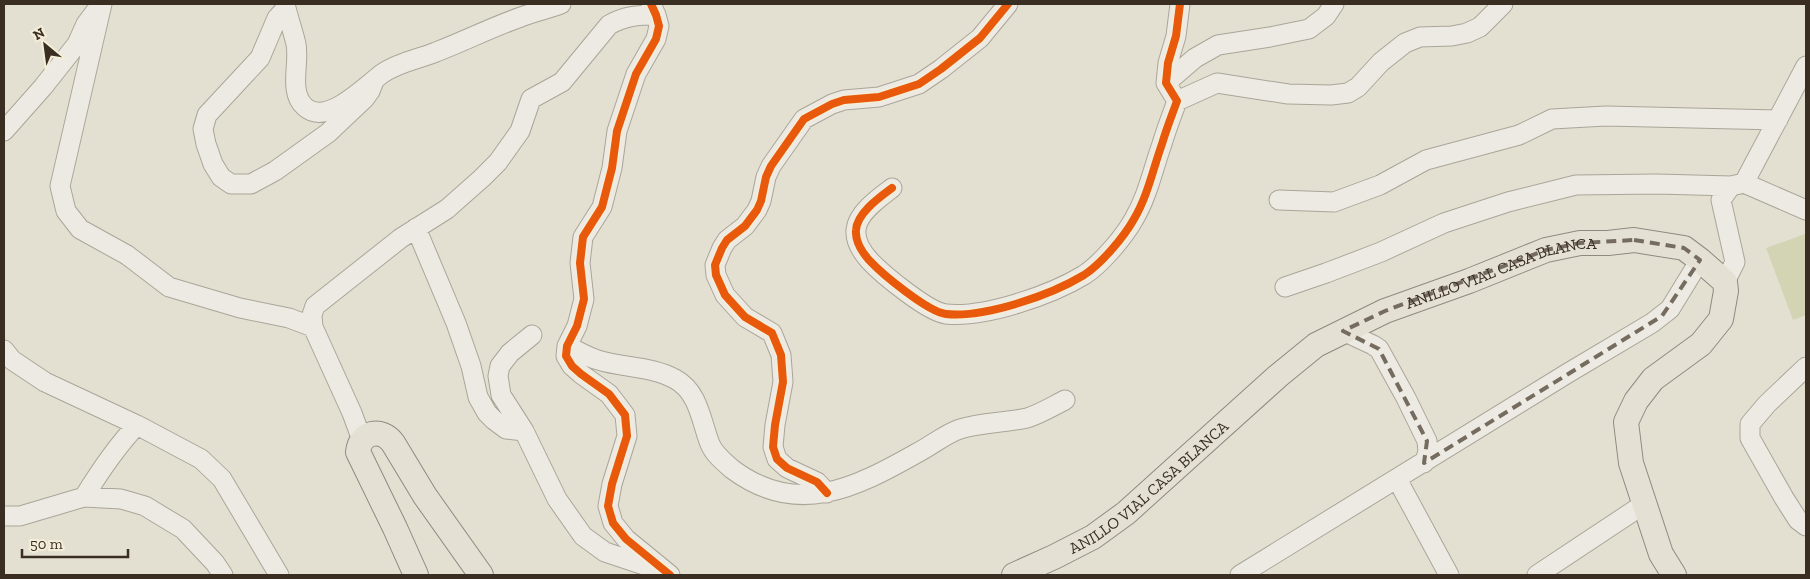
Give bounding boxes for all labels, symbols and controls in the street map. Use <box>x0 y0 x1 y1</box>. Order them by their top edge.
north arrow <box>20 20 70 70</box>
text: N <box>30 24 48 44</box>
street label: ANILLO VIAL CASA BLANCA <box>1403 234 1597 313</box>
street label: ANILLO VIAL CASA BLANCA <box>1066 416 1233 558</box>
scale bar <box>22 526 129 558</box>
text: 50 m <box>30 535 63 553</box>

